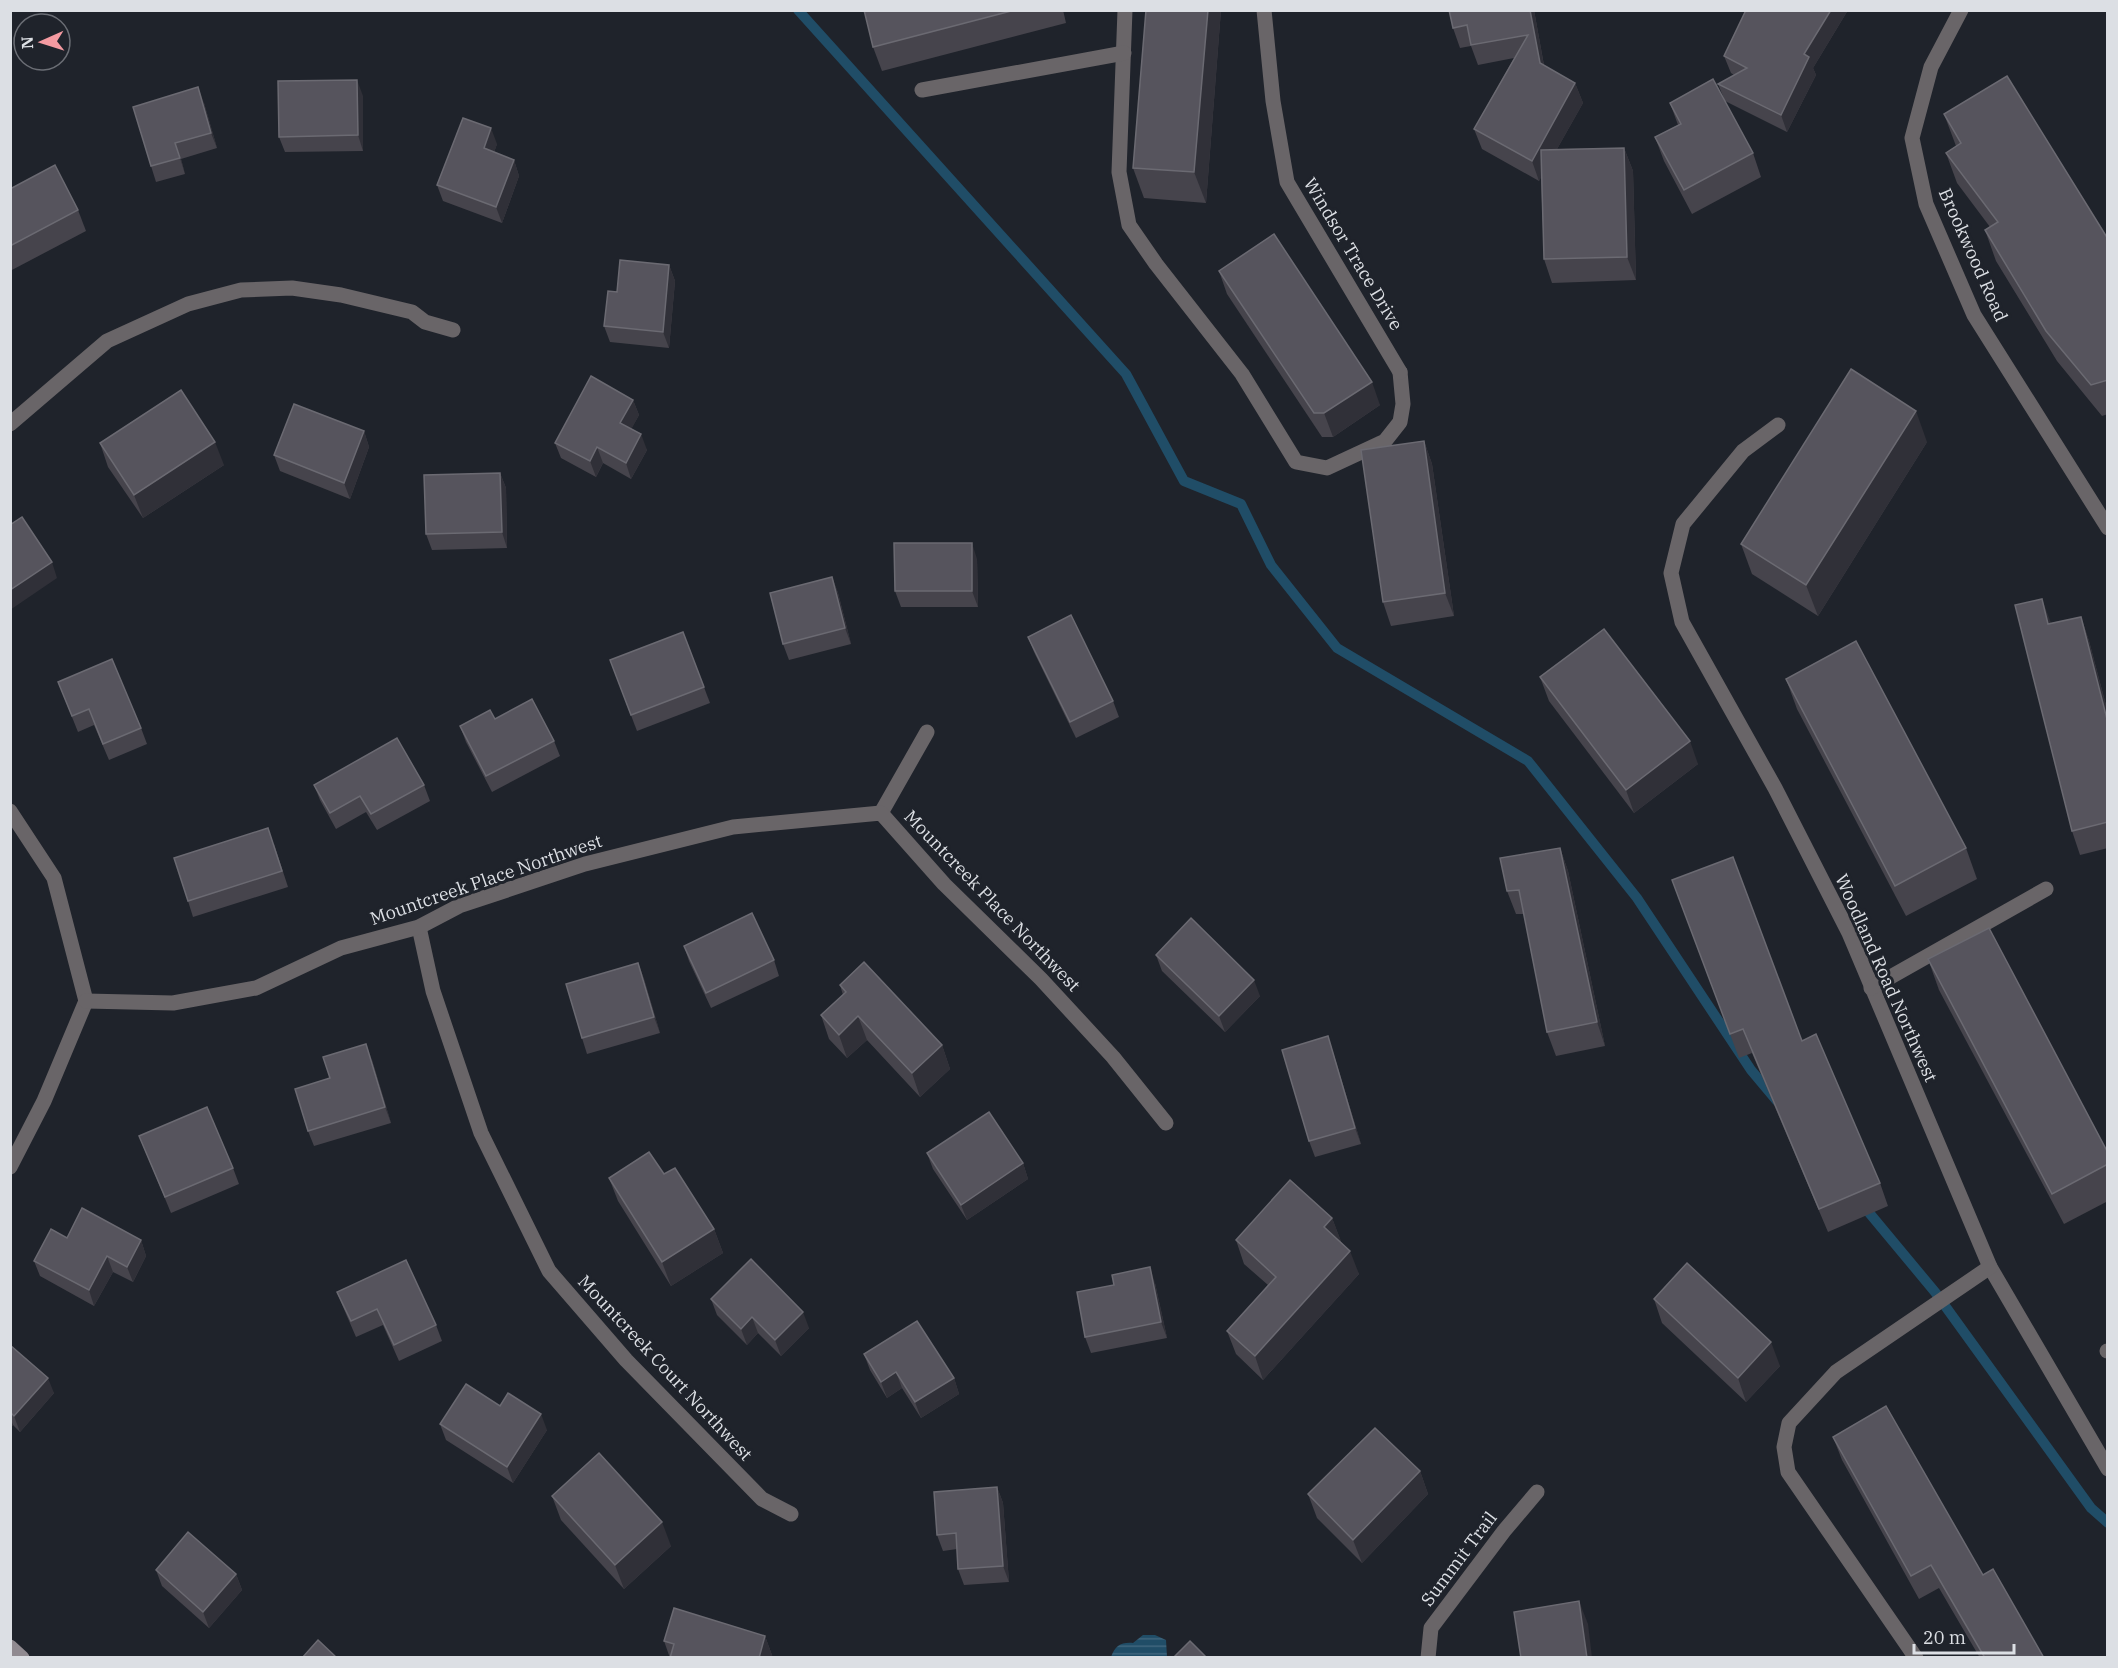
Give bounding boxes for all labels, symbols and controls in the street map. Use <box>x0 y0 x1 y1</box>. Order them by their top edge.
north arrow <box>12 12 72 72</box>
text: N <box>17 36 37 50</box>
street label: Windsor Trace Drive <box>1299 173 1408 334</box>
street label: Brookwood Road <box>1934 185 2013 325</box>
street label: Mountcreek Place Northwest <box>899 805 1085 996</box>
street label: Mountcreek Place Northwest <box>367 829 605 930</box>
street label: Woodland Road Northwest <box>1830 870 1943 1085</box>
street label: Mountcreek Court Northwest <box>573 1270 758 1465</box>
street label: Summit Trail <box>1416 1507 1502 1611</box>
scale bar <box>1914 1617 2014 1655</box>
text: 20 m <box>1923 1626 1966 1649</box>

